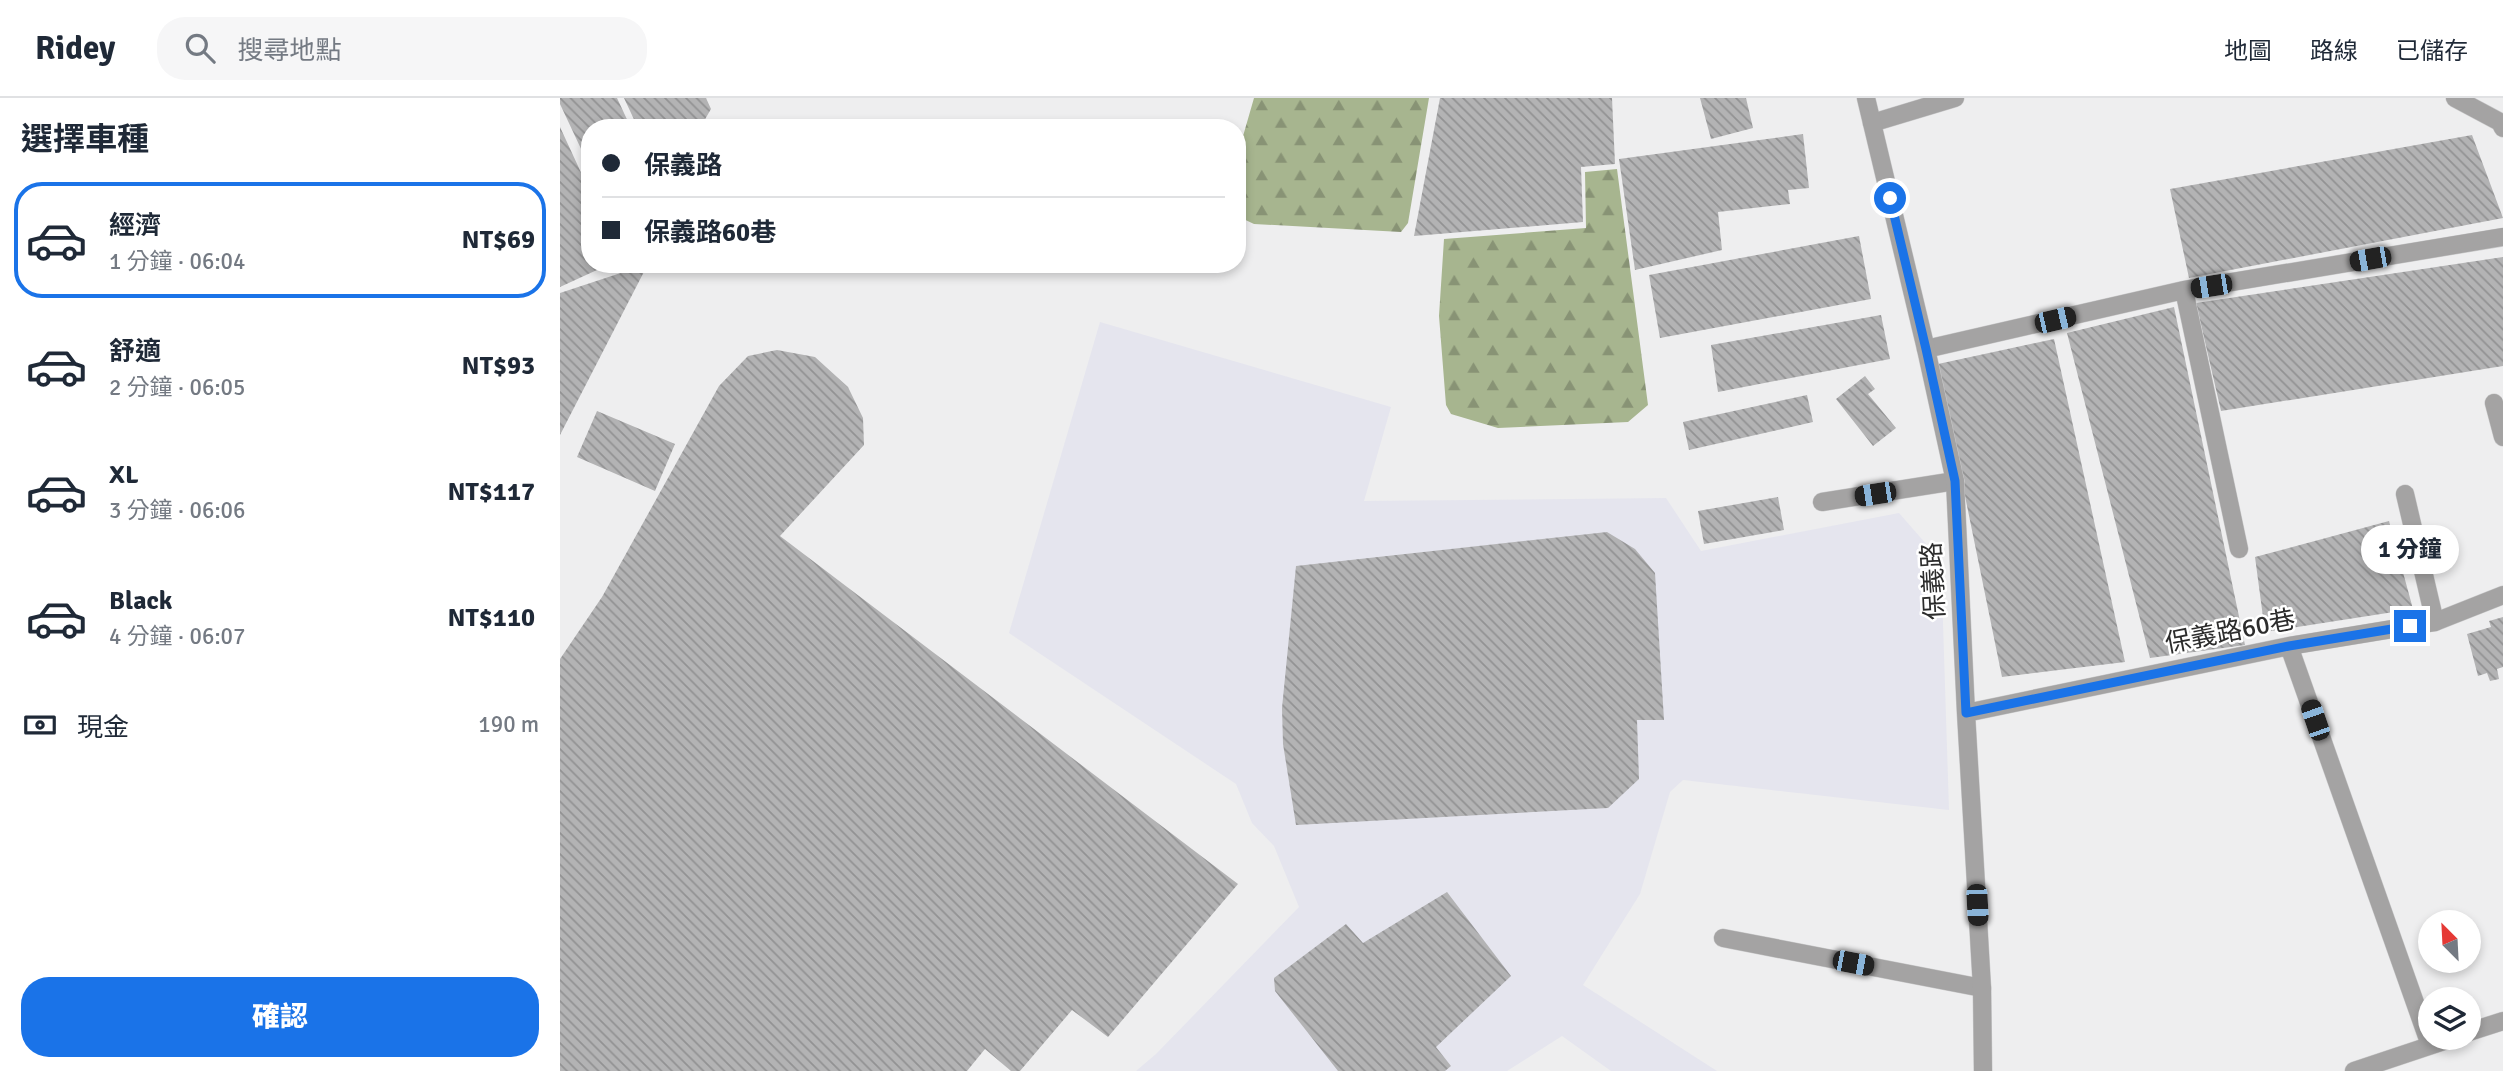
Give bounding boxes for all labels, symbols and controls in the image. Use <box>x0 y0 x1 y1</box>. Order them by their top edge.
search box <box>157 17 647 80</box>
text: Ridey <box>35 28 115 69</box>
icon: search <box>181 29 219 67</box>
text: 搜尋地點 <box>237 35 341 67</box>
text: 地圖 <box>2224 36 2272 66</box>
text: 路線 <box>2310 36 2358 66</box>
text: 已儲存 <box>2396 36 2468 66</box>
text: 選擇車種 <box>21 120 149 159</box>
text: 保義路 <box>644 150 722 182</box>
route start <box>1874 182 1906 214</box>
icon: car <box>25 209 88 272</box>
text: 經濟 <box>109 210 161 242</box>
text: 保義路60巷 <box>644 217 776 249</box>
text: NT$69 <box>462 224 535 256</box>
car <box>2348 245 2393 273</box>
text: 1 分鐘 · 06:04 <box>109 247 245 276</box>
car <box>2189 272 2234 300</box>
car <box>2033 305 2078 335</box>
icon: car <box>25 335 88 398</box>
text: 舒適 <box>109 336 161 368</box>
text: NT$93 <box>462 350 535 382</box>
text: 2 分鐘 · 06:05 <box>109 373 245 402</box>
text: XL <box>109 459 139 491</box>
icon: car <box>25 461 88 524</box>
text: NT$117 <box>448 476 535 508</box>
car <box>1853 480 1898 508</box>
text: 3 分鐘 · 06:06 <box>109 496 245 525</box>
callout: 1 分鐘 <box>2361 524 2459 574</box>
text: 1 分鐘 <box>2378 535 2442 564</box>
street label: 保義路 <box>1916 541 1952 621</box>
text: Black <box>109 585 172 617</box>
icon: car <box>25 587 88 650</box>
text: NT$110 <box>448 602 535 634</box>
street label: 保義路60巷 <box>2162 604 2298 660</box>
route end <box>2394 610 2426 642</box>
text: 4 分鐘 · 06:07 <box>109 622 245 651</box>
car <box>2299 697 2332 743</box>
icon: cash <box>21 706 59 744</box>
text: 190 m <box>478 710 539 739</box>
text: 現金 <box>77 712 129 744</box>
car <box>1966 883 1989 927</box>
north arrow <box>2418 910 2482 973</box>
map controls <box>2418 910 2481 1050</box>
car <box>1831 949 1876 977</box>
button: 確認 <box>21 977 539 1057</box>
button: layers <box>2418 987 2481 1050</box>

